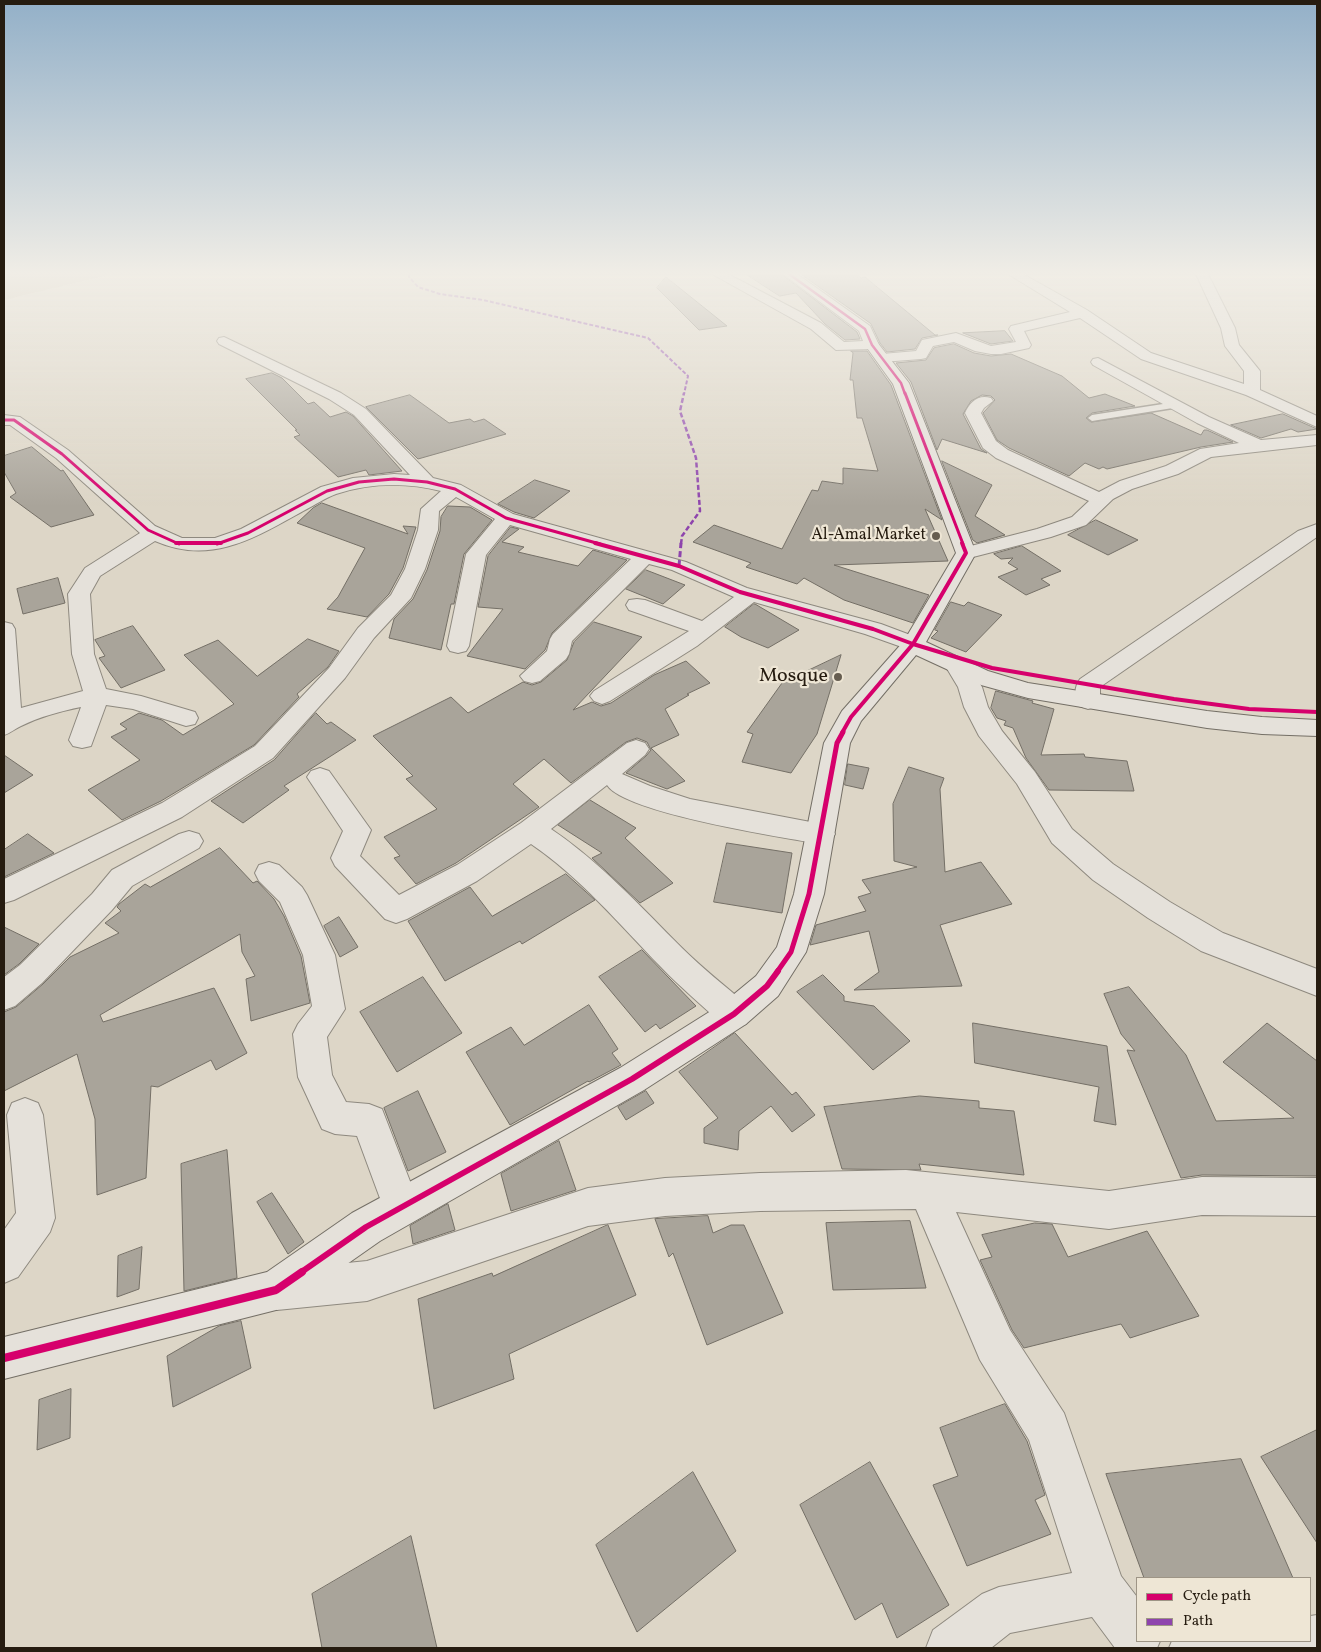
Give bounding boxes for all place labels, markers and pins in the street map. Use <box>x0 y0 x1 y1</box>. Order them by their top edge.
place label: Al-Amal Market <box>812 526 926 546</box>
marker: Al-Amal Market <box>930 530 942 542</box>
place label: Mosque <box>759 665 828 689</box>
marker: Mosque <box>832 671 844 683</box>

